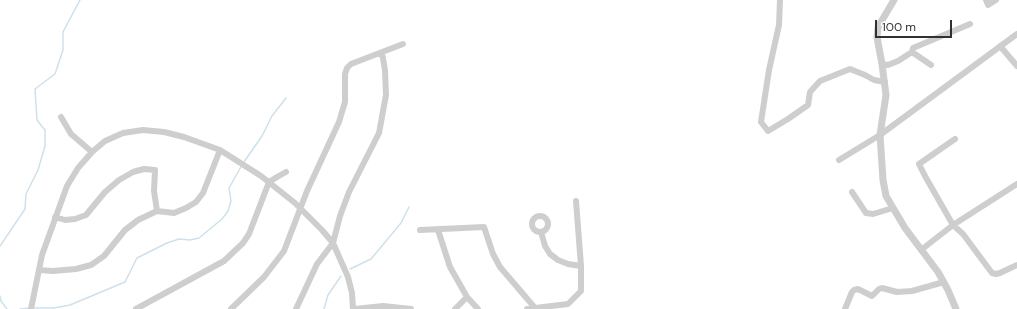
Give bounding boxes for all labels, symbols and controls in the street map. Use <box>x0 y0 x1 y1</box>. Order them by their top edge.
scale bar <box>877 12 954 38</box>
text: 100 m <box>882 19 916 35</box>

